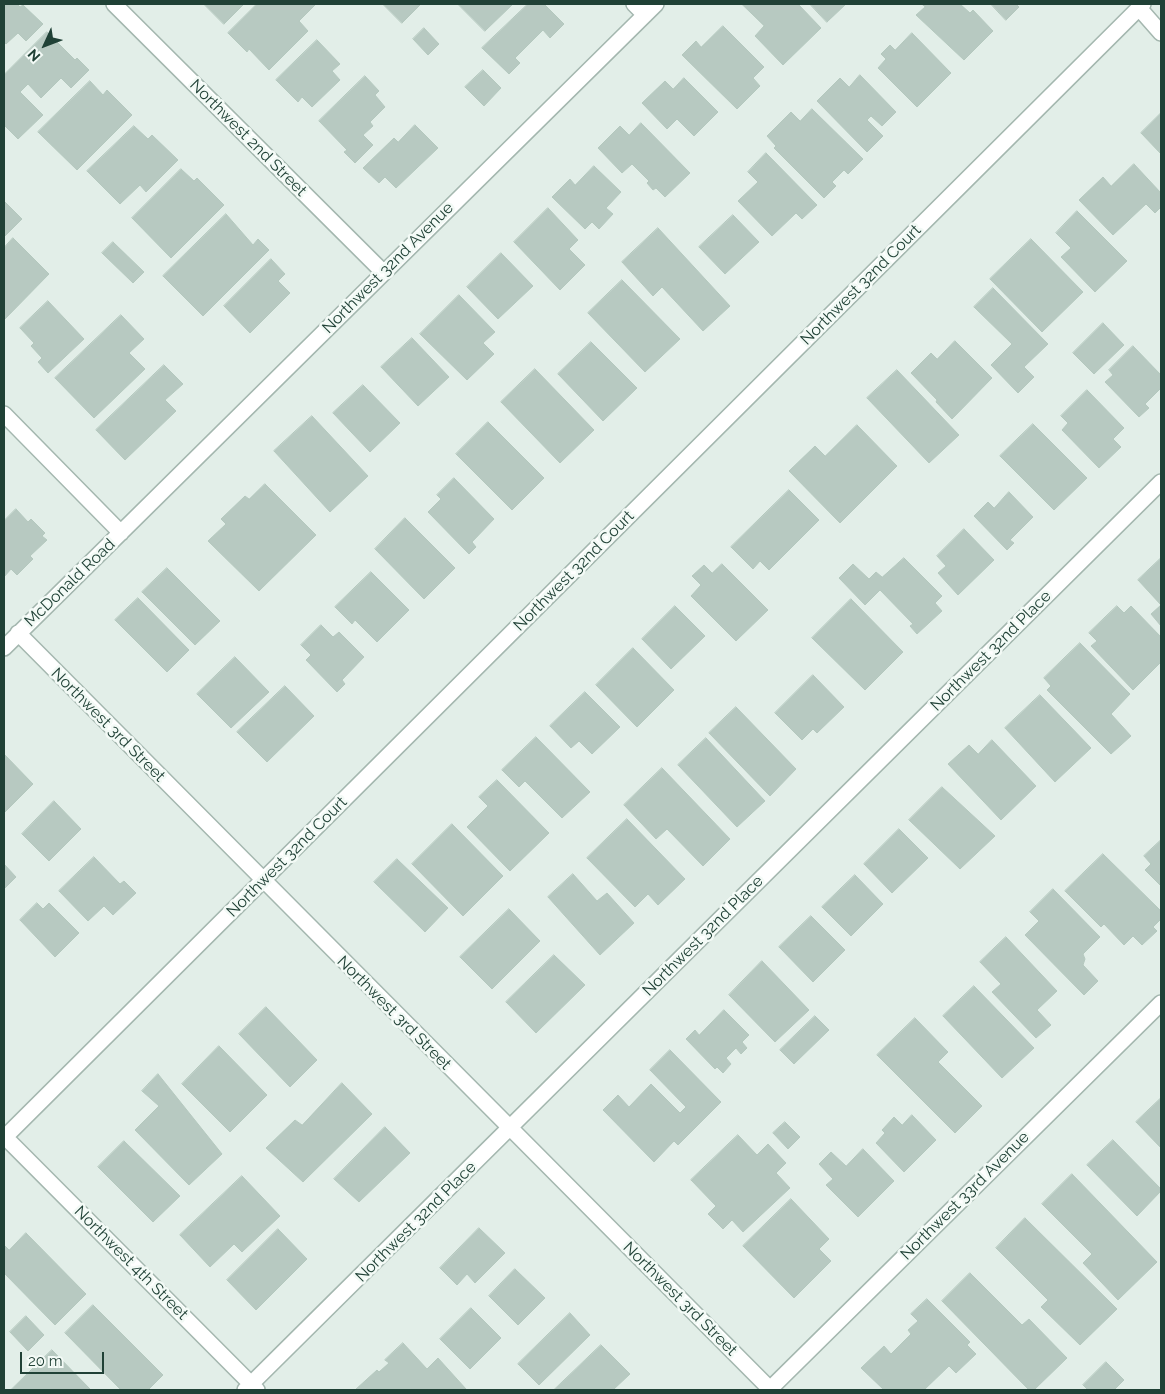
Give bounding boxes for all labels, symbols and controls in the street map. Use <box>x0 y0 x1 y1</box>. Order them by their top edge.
north arrow <box>20 20 70 70</box>
text: N <box>25 46 44 65</box>
street label: Northwest 2nd Street <box>186 76 310 200</box>
street label: Northwest 32nd Avenue <box>318 198 458 338</box>
street label: Northwest 32nd Court <box>797 221 925 349</box>
street label: Northwest 32nd Court <box>510 507 638 635</box>
street label: McDonald Road <box>21 535 119 631</box>
street label: Northwest 32nd Place <box>927 587 1055 715</box>
street label: Northwest 3rd Street <box>47 664 169 786</box>
street label: Northwest 32nd Court <box>223 793 351 921</box>
street label: Northwest 32nd Place <box>639 872 767 1000</box>
street label: Northwest 3rd Street <box>333 952 455 1074</box>
street label: Northwest 33rd Avenue <box>897 1128 1033 1264</box>
street label: Northwest 32nd Place <box>352 1158 480 1286</box>
street label: Northwest 4th Street <box>70 1202 192 1324</box>
street label: Northwest 3rd Street <box>619 1238 741 1360</box>
scale bar <box>22 1342 106 1374</box>
text: 20 m <box>28 1352 63 1370</box>

